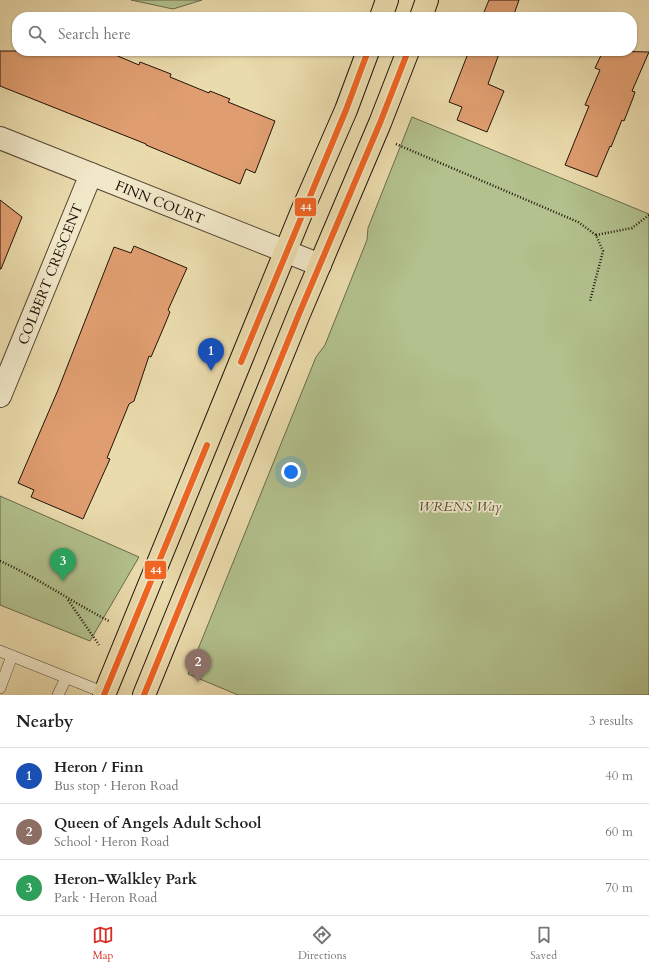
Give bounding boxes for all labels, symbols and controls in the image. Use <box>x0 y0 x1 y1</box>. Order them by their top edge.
search box <box>12 12 637 56</box>
icon: search <box>26 23 48 45</box>
text: Search here <box>58 24 131 44</box>
street label: FINN COURT <box>112 176 207 229</box>
line badge: 44 <box>294 197 317 217</box>
text: 44 <box>300 200 312 215</box>
street label: COLBERT CRESCENT <box>13 201 88 348</box>
pin: 1 <box>198 338 224 371</box>
your location <box>281 462 301 482</box>
park label: WRENS Way <box>418 497 502 516</box>
pin: 3 <box>50 548 76 581</box>
line badge: 44 <box>144 560 167 580</box>
text: 44 <box>150 563 162 578</box>
pin: 2 <box>185 649 211 682</box>
text: Nearby <box>16 710 73 733</box>
text: 3 results <box>589 712 633 730</box>
text: Heron / Finn <box>54 757 144 777</box>
text: 1 <box>26 767 32 785</box>
text: 40 m <box>605 767 633 785</box>
text: Bus stop · Heron Road <box>54 777 178 795</box>
text: Queen of Angels Adult School <box>54 813 261 833</box>
text: 2 <box>26 823 32 841</box>
text: 60 m <box>605 823 633 841</box>
text: School · Heron Road <box>54 833 169 851</box>
text: Heron-Walkley Park <box>54 869 197 889</box>
text: 3 <box>26 879 32 897</box>
text: 70 m <box>605 879 633 897</box>
text: Park · Heron Road <box>54 889 157 907</box>
tab: Map <box>92 924 114 963</box>
tab: Directions <box>298 924 346 963</box>
tab: Saved <box>530 924 557 963</box>

